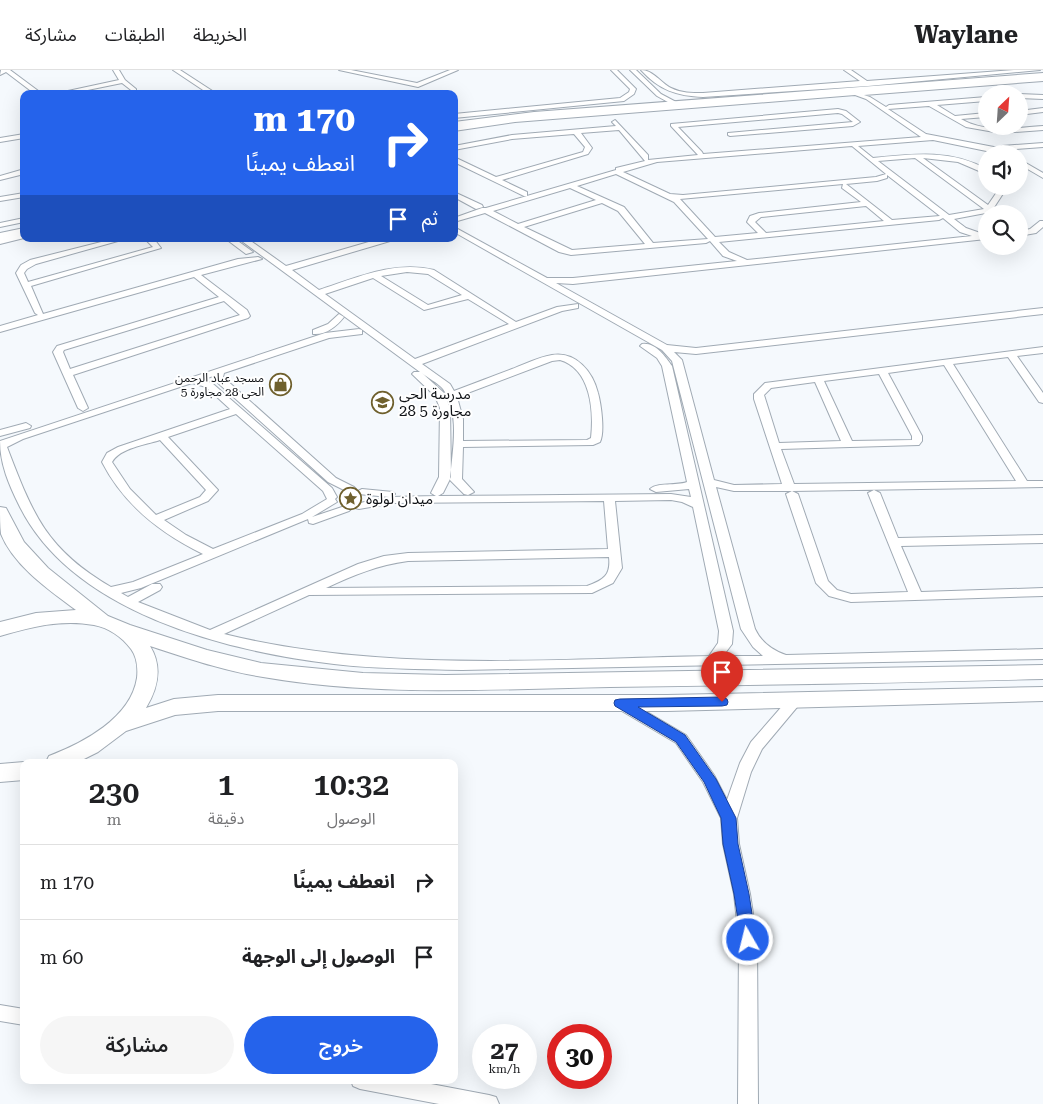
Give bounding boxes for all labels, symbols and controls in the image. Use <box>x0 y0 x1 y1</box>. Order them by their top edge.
text: Waylane <box>914 21 1018 49</box>
text: مشاركة <box>25 24 77 45</box>
text: الطبقات <box>105 24 165 45</box>
text: الخريطة <box>193 24 247 45</box>
north arrow <box>978 85 1028 135</box>
map controls <box>978 85 1028 255</box>
text: 170 m <box>254 99 355 140</box>
icon: right <box>373 110 438 175</box>
button: sound <box>978 145 1028 195</box>
text: انعطف يمينًا <box>246 151 355 176</box>
icon: arrive <box>384 205 412 233</box>
button: search <box>978 205 1028 255</box>
text: ثم <box>422 207 438 230</box>
place label: مسجد عباد الرحمن الحى 28 مجاورة 5 <box>175 371 264 399</box>
shop icon: مسجد عباد الرحمن الحى 28 مجاورة 5 <box>268 373 292 397</box>
place label: مدرسة الحى 28 مجاورة 5 <box>399 385 471 420</box>
school or university icon: مدرسة الحى 28 مجاورة 5 <box>371 391 395 415</box>
place icon: ميدان لولوة <box>338 487 362 511</box>
place label: ميدان لولوة <box>366 490 433 508</box>
pin <box>701 651 743 702</box>
icon: arrive <box>708 658 736 686</box>
text: 1 <box>218 767 235 802</box>
text: 10:32 <box>313 767 389 802</box>
text: 230 <box>89 775 139 810</box>
text: دقيقة <box>208 809 244 828</box>
text: الوصول <box>327 809 376 828</box>
text: m <box>107 810 121 829</box>
icon: right <box>410 868 438 896</box>
text: انعطف يمينًا <box>293 870 395 893</box>
text: 170 m <box>40 871 94 894</box>
position arrow <box>721 913 773 965</box>
icon: arrive <box>410 943 438 971</box>
text: الوصول إلى الوجهة <box>242 945 395 968</box>
text: 60 m <box>40 946 83 969</box>
button: مشاركة <box>40 1016 234 1074</box>
button: خروج <box>244 1016 438 1074</box>
speed limit sign: 30 <box>547 1024 612 1089</box>
text: 27 <box>490 1036 519 1065</box>
text: km/h <box>488 1062 521 1076</box>

